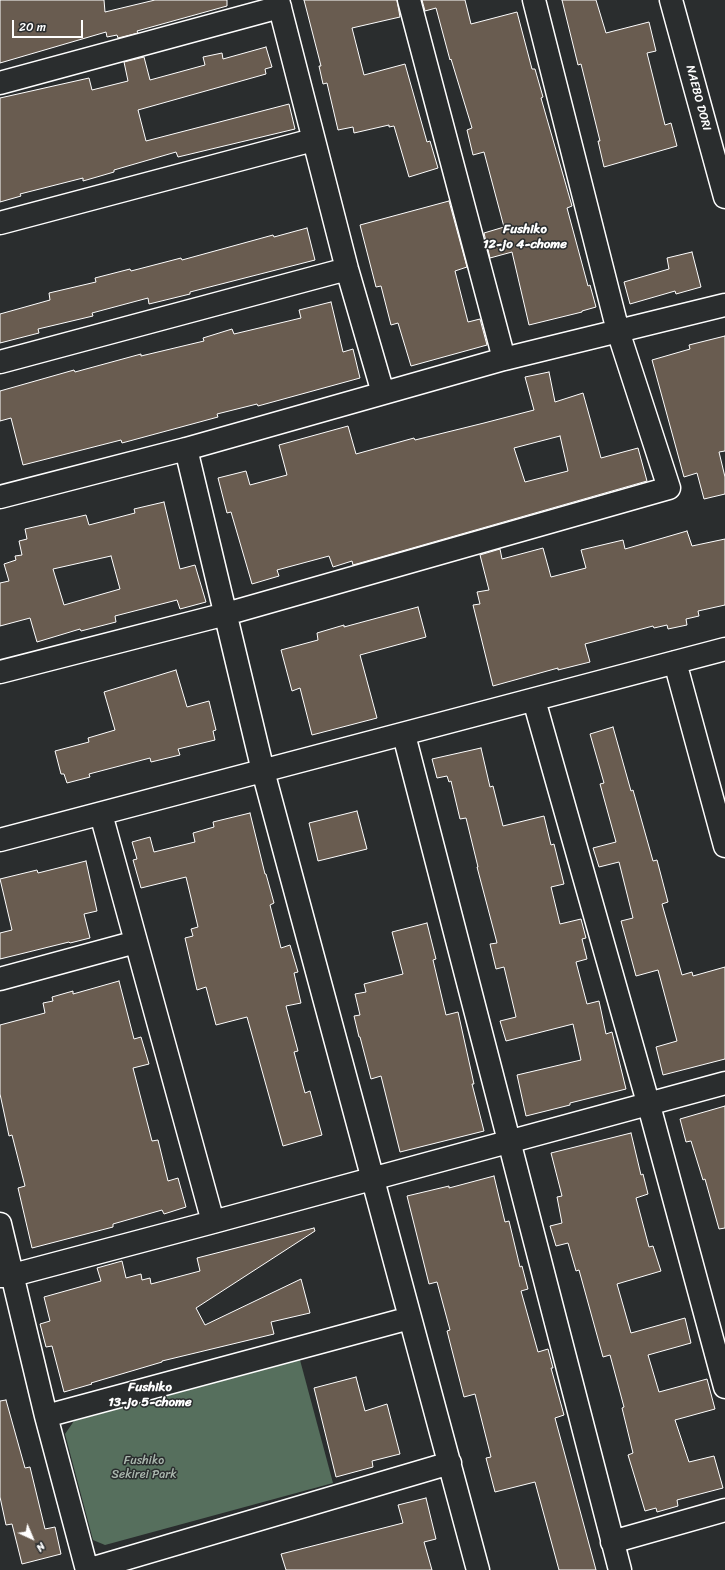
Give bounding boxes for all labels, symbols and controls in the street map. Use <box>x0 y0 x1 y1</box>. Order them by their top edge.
scale bar <box>14 12 85 38</box>
text: 20 m <box>19 16 46 38</box>
street label: NAEBO DORI <box>682 64 714 132</box>
district label: Fushiko 12-jo 4-chome <box>483 222 567 253</box>
district label: Fushiko 13-jo 5-chome <box>108 1380 192 1411</box>
park label: Fushiko Sekirei Park <box>111 1454 177 1482</box>
north arrow <box>12 1518 52 1558</box>
text: N <box>31 1538 50 1556</box>

